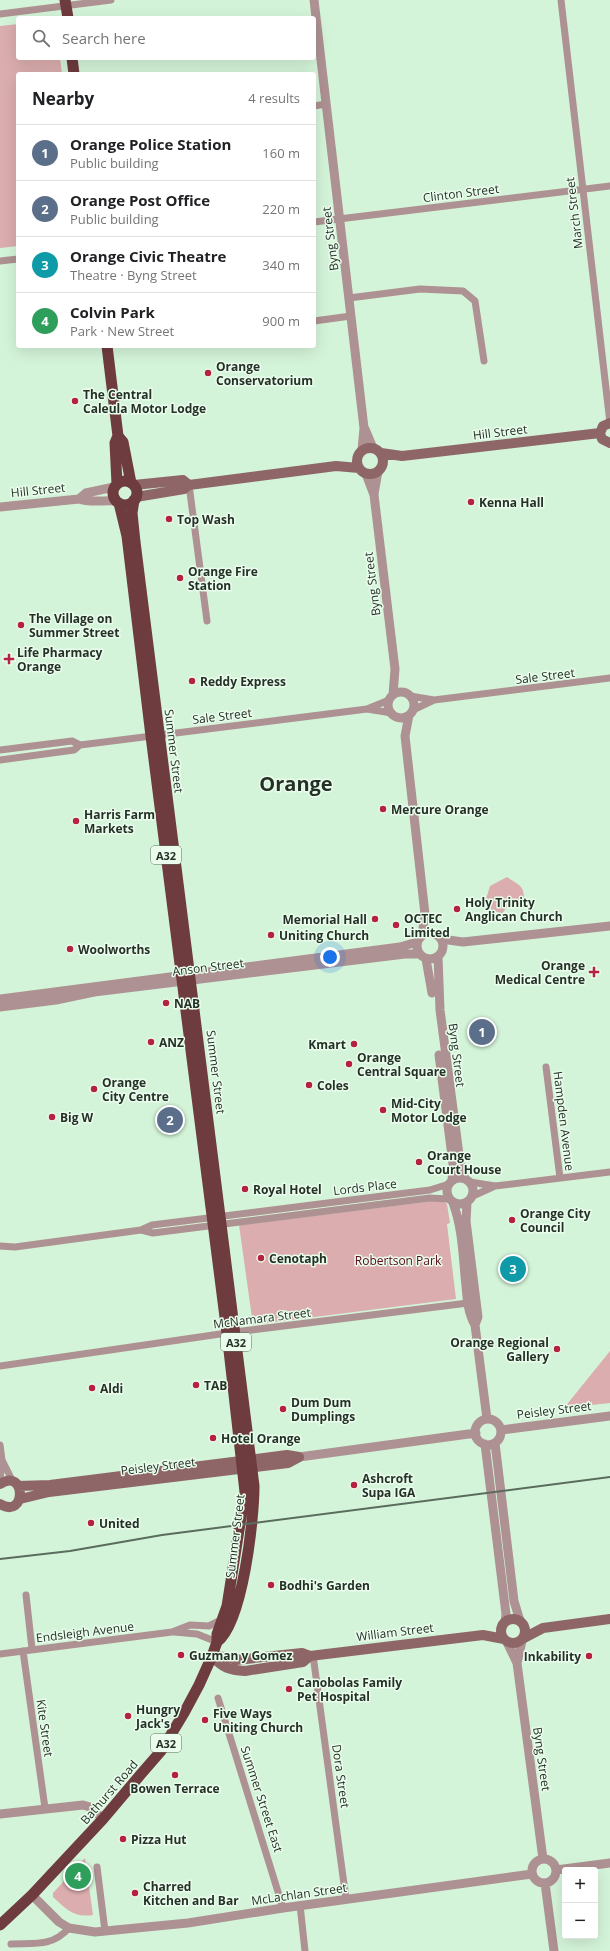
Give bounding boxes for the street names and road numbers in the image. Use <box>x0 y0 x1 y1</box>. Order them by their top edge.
street label: March Street <box>561 176 587 250</box>
street label: Clinton Street <box>422 180 500 206</box>
street label: Byng Street <box>318 206 342 272</box>
street label: Hill Street <box>472 420 528 444</box>
street label: Hill Street <box>10 479 66 501</box>
street label: Byng Street <box>360 551 384 617</box>
street label: Sale Street <box>514 664 576 688</box>
street label: Sale Street <box>191 704 253 728</box>
street label: Summer Street <box>160 708 188 794</box>
road number: A32 <box>151 846 181 864</box>
street label: Anson Street <box>171 954 245 980</box>
street label: Byng Street <box>445 1022 469 1088</box>
street label: Summer Street <box>202 1029 230 1115</box>
street label: Hampden Avenue <box>549 1070 579 1172</box>
street label: Lords Place <box>332 1175 398 1199</box>
street label: McNamara Street <box>212 1304 312 1332</box>
road number: A32 <box>221 1333 251 1351</box>
street label: Peisley Street <box>516 1397 592 1423</box>
street label: Peisley Street <box>120 1453 196 1479</box>
street label: Summer Street <box>221 1493 249 1579</box>
street label: Endsleigh Avenue <box>35 1618 135 1646</box>
street label: William Street <box>355 1619 435 1645</box>
street label: Kite Street <box>33 1698 57 1758</box>
street label: Byng Street <box>529 1726 555 1792</box>
road number: A32 <box>151 1734 181 1752</box>
street label: Dora Street <box>328 1743 354 1809</box>
street label: Summer Street East <box>237 1744 287 1854</box>
street label: Bathurst Road <box>76 1756 142 1828</box>
street label: McLachlan Street <box>250 1879 348 1909</box>

